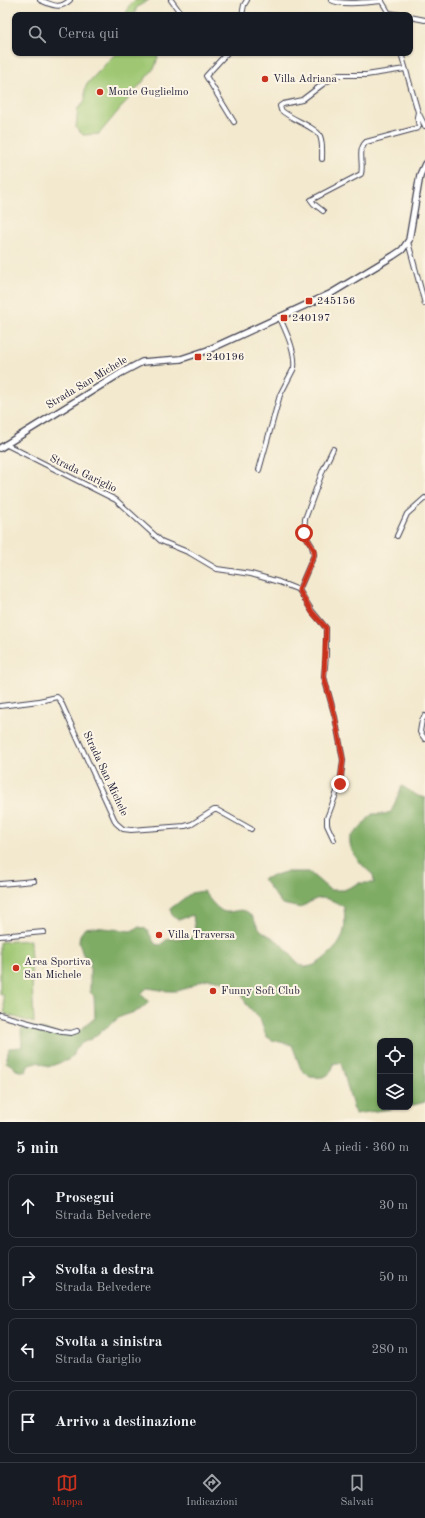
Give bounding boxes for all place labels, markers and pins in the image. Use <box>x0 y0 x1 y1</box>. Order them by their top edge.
marker: Villa Adriana <box>260 74 270 84</box>
place label: Villa Adriana <box>273 74 337 85</box>
marker: Monte Guglielmo <box>95 87 105 97</box>
place label: Monte Guglielmo <box>108 87 189 98</box>
marker: 245156 <box>304 296 314 306</box>
place label: 245156 <box>317 296 355 307</box>
marker: 240197 <box>279 313 289 323</box>
place label: 240197 <box>292 313 330 324</box>
marker: 240196 <box>193 352 203 362</box>
place label: 240196 <box>206 352 244 363</box>
marker: Villa Traversa <box>154 930 164 940</box>
place label: Villa Traversa <box>167 930 236 941</box>
place label: Area Sportiva San Michele <box>24 957 91 981</box>
marker: Area Sportiva San Michele <box>11 963 21 973</box>
marker: Funny Soft Club <box>208 986 218 996</box>
place label: Funny Soft Club <box>221 986 300 997</box>

